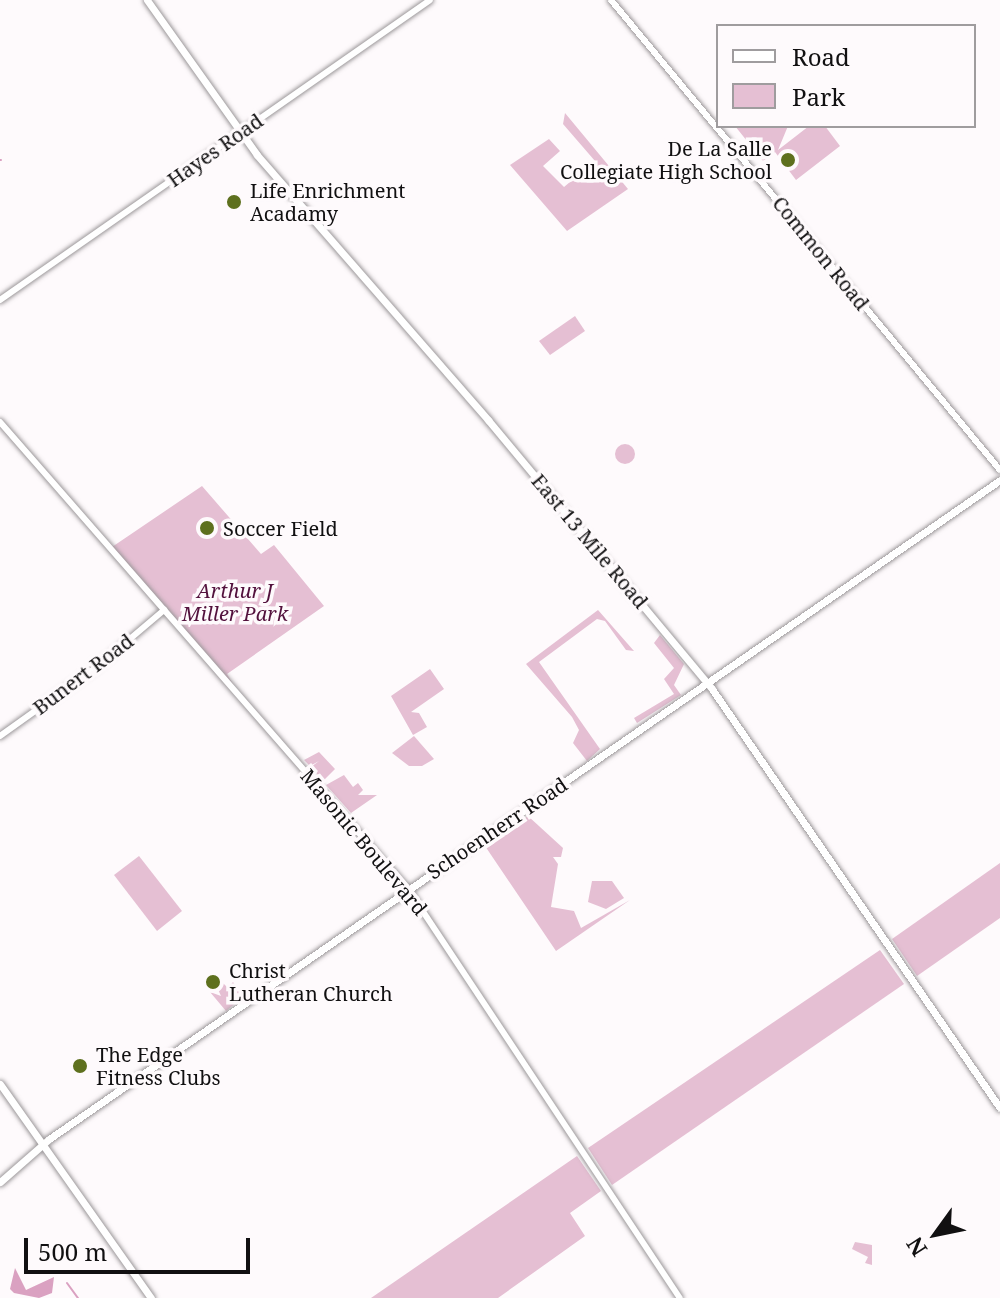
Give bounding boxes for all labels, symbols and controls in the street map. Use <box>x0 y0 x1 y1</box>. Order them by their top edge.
legend <box>716 24 976 128</box>
text: Road <box>792 40 850 73</box>
text: Park <box>792 80 845 113</box>
street label: Hayes Road <box>163 108 267 192</box>
place label: De La Salle Collegiate High School <box>560 136 772 183</box>
marker: De La Salle Collegiate High School <box>779 151 797 169</box>
place label: Life Enrichment Acadamy <box>250 178 405 225</box>
street label: Common Road <box>768 191 874 315</box>
marker: Life Enrichment Acadamy <box>225 193 243 211</box>
street label: East 13 Mile Road <box>527 469 653 613</box>
place label: Soccer Field <box>223 516 338 540</box>
marker: Soccer Field <box>198 519 216 537</box>
park label: Arthur J Miller Park <box>182 578 288 625</box>
street label: Bunert Road <box>28 629 138 719</box>
street label: Masonic Boulevard <box>296 764 432 920</box>
street label: Schoenherr Road <box>422 772 572 884</box>
place label: Christ Lutheran Church <box>229 958 393 1005</box>
marker: Christ Lutheran Church <box>204 973 222 991</box>
place label: The Edge Fitness Clubs <box>96 1042 221 1089</box>
marker: The Edge Fitness Clubs <box>71 1057 89 1075</box>
north arrow <box>896 1194 976 1274</box>
scale bar <box>28 1222 254 1272</box>
text: N <box>899 1232 933 1263</box>
text: 500 m <box>38 1235 107 1268</box>

